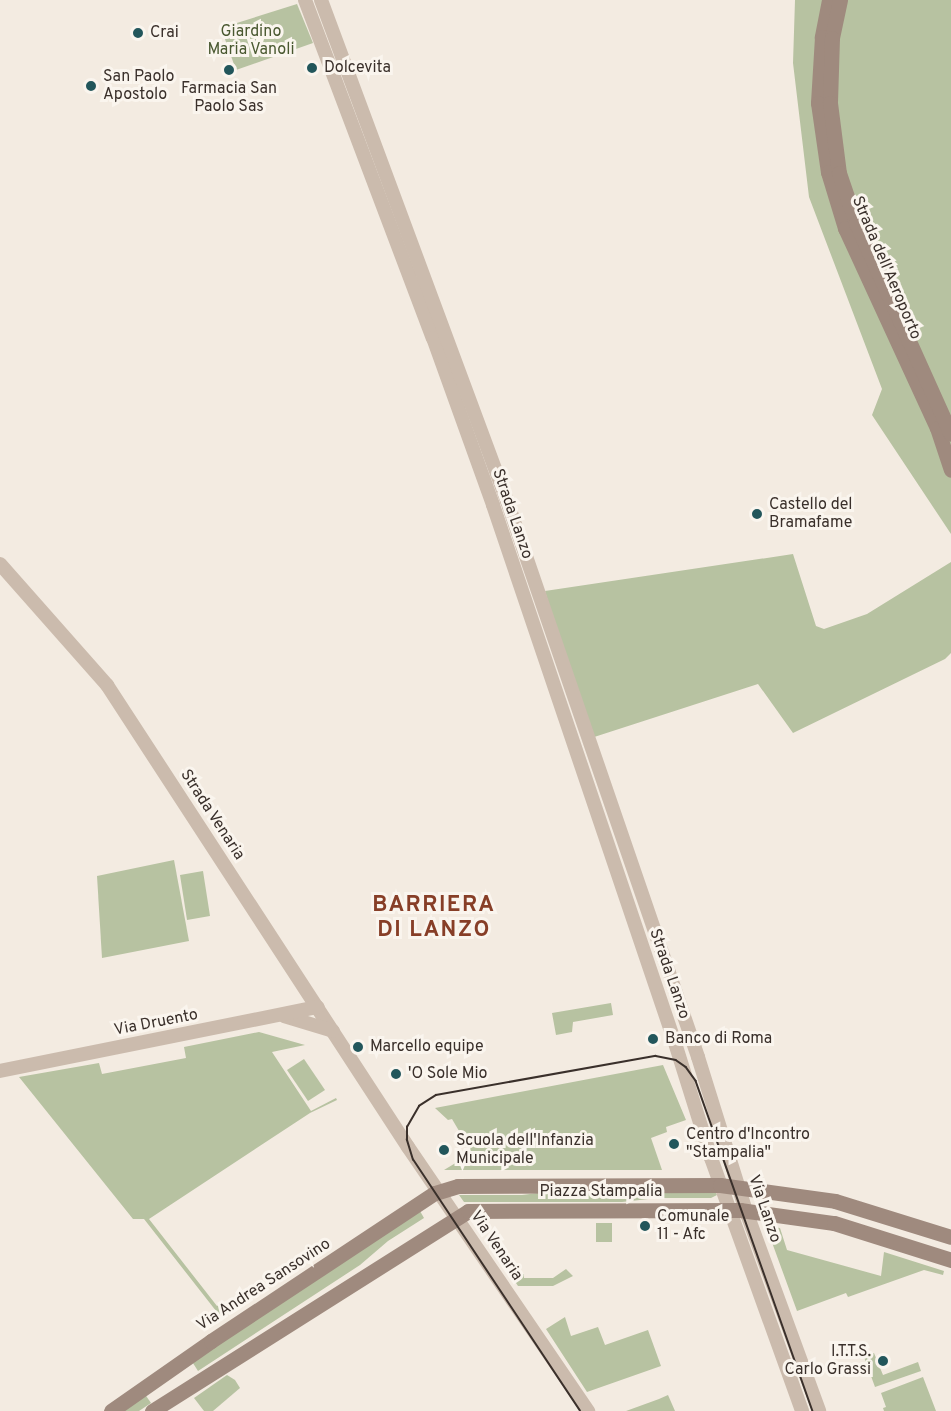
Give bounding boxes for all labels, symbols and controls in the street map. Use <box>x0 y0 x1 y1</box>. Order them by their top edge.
park label: Giardino Maria Vanoli <box>207 22 295 60</box>
place label: Crai <box>150 23 179 43</box>
marker: Crai <box>131 26 145 40</box>
place label: Dolcevita <box>324 58 391 78</box>
marker: Dolcevita <box>305 61 319 75</box>
marker: Farmacia San Paolo Sas <box>222 63 236 77</box>
place label: San Paolo Apostolo <box>103 67 174 105</box>
marker: San Paolo Apostolo <box>84 79 98 93</box>
place label: Farmacia San Paolo Sas <box>181 79 277 117</box>
street label: Strada dell'Aeroporto <box>847 194 925 342</box>
street label: Strada Lanzo <box>488 466 536 562</box>
place label: Castello del Bramafame <box>769 495 852 533</box>
marker: Castello del Bramafame <box>750 507 764 521</box>
street label: Strada Venaria <box>175 766 249 864</box>
district label: BARRIERA DI LANZO <box>372 892 496 944</box>
street label: Strada Lanzo <box>645 926 693 1022</box>
street label: Via Druento <box>112 1005 200 1041</box>
place label: Banco di Roma <box>665 1029 772 1049</box>
marker: Banco di Roma <box>646 1032 660 1046</box>
place label: Marcello equipe <box>370 1037 484 1057</box>
marker: Marcello equipe <box>351 1040 365 1054</box>
place label: 'O Sole Mio <box>408 1064 488 1084</box>
marker: 'O Sole Mio <box>389 1067 403 1081</box>
place label: Centro d'Incontro "Stampalia" <box>686 1125 810 1163</box>
place label: Scuola dell'Infanzia Municipale <box>456 1131 594 1169</box>
marker: Centro d'Incontro "Stampalia" <box>667 1137 681 1151</box>
marker: Scuola dell'Infanzia Municipale <box>437 1143 451 1157</box>
street label: Via Lanzo <box>744 1173 784 1245</box>
street label: Piazza Stampalia <box>540 1182 662 1202</box>
street label: Via Venaria <box>465 1207 527 1285</box>
place label: Comunale 11 - Afc <box>657 1207 729 1245</box>
marker: Comunale 11 - Afc <box>638 1219 652 1233</box>
street label: Via Andrea Sansovino <box>193 1234 335 1336</box>
place label: I.T.T.S. Carlo Grassi <box>785 1342 871 1380</box>
marker: I.T.T.S. Carlo Grassi <box>876 1354 890 1368</box>

